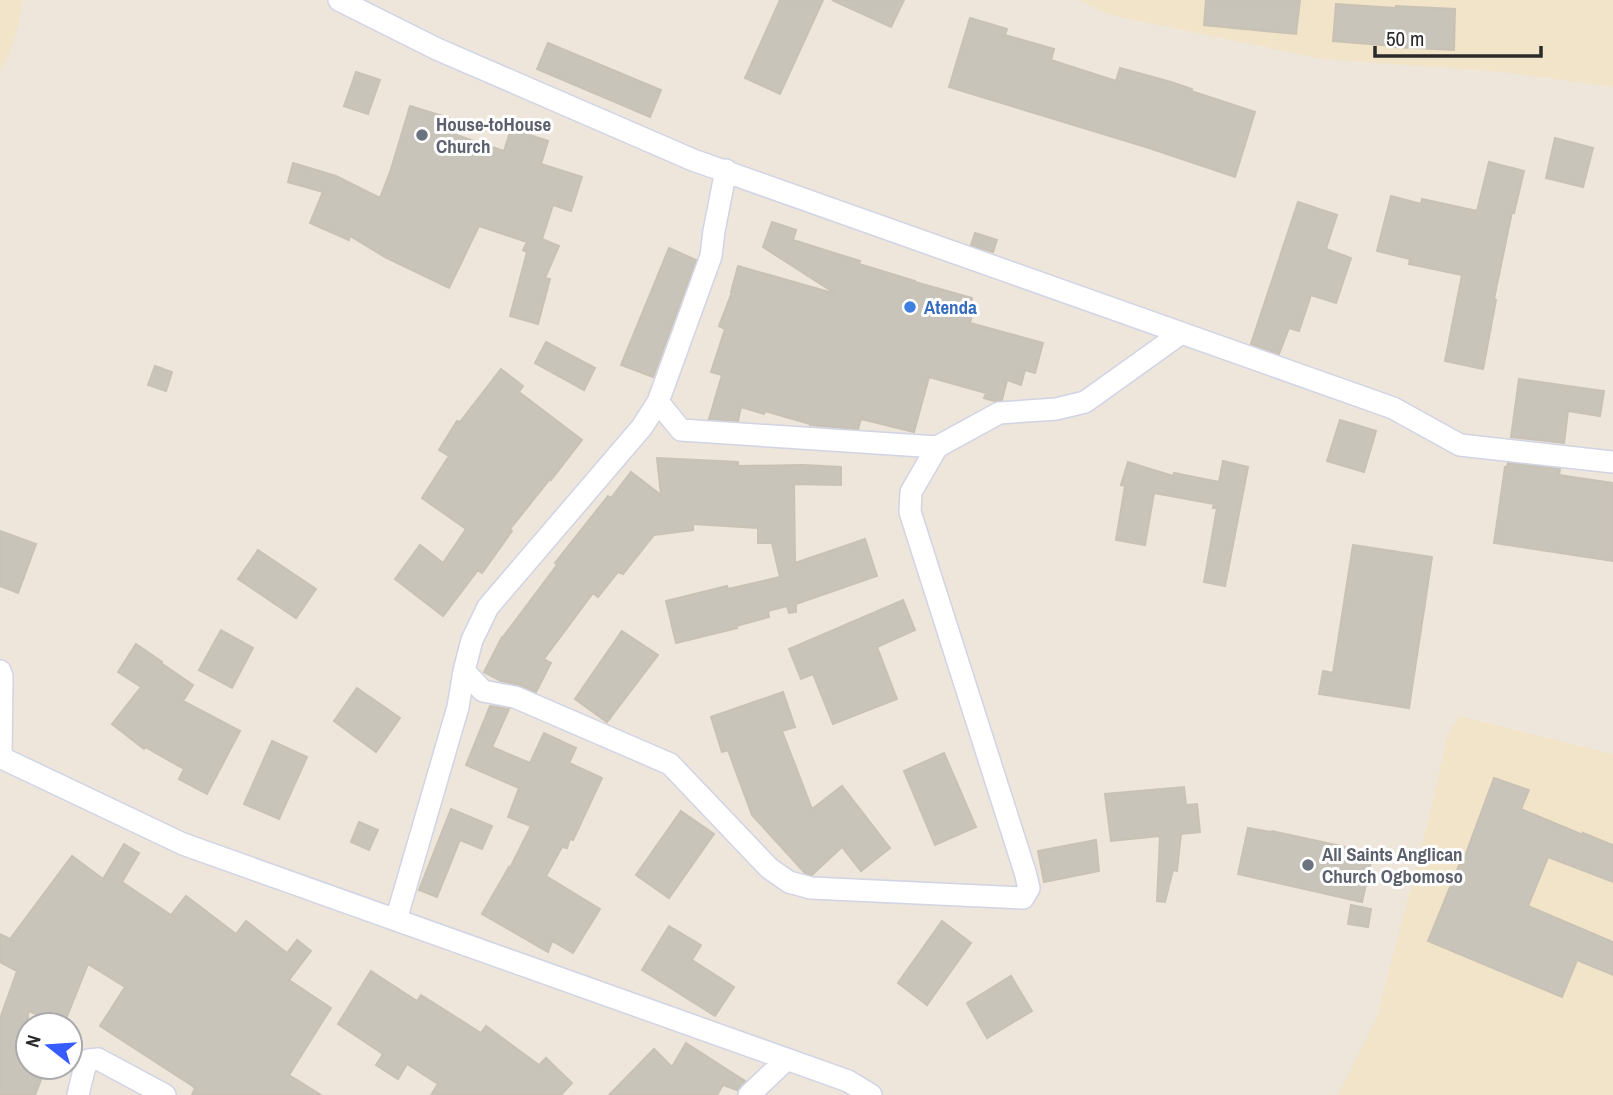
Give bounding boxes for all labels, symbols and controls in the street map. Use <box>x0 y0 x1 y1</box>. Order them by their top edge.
scale bar <box>1375 14 1541 58</box>
text: 50 m <box>1386 24 1424 53</box>
place label: House-toHouse Church <box>436 111 551 159</box>
marker: House-toHouse Church <box>414 127 430 143</box>
place label: Atenda <box>924 294 977 320</box>
marker: Atenda <box>902 299 918 315</box>
place label: All Saints Anglican Church Ogbomoso <box>1322 841 1463 889</box>
marker: All Saints Anglican Church Ogbomoso <box>1300 857 1316 873</box>
north arrow <box>14 1011 84 1081</box>
text: N <box>19 1032 47 1050</box>

